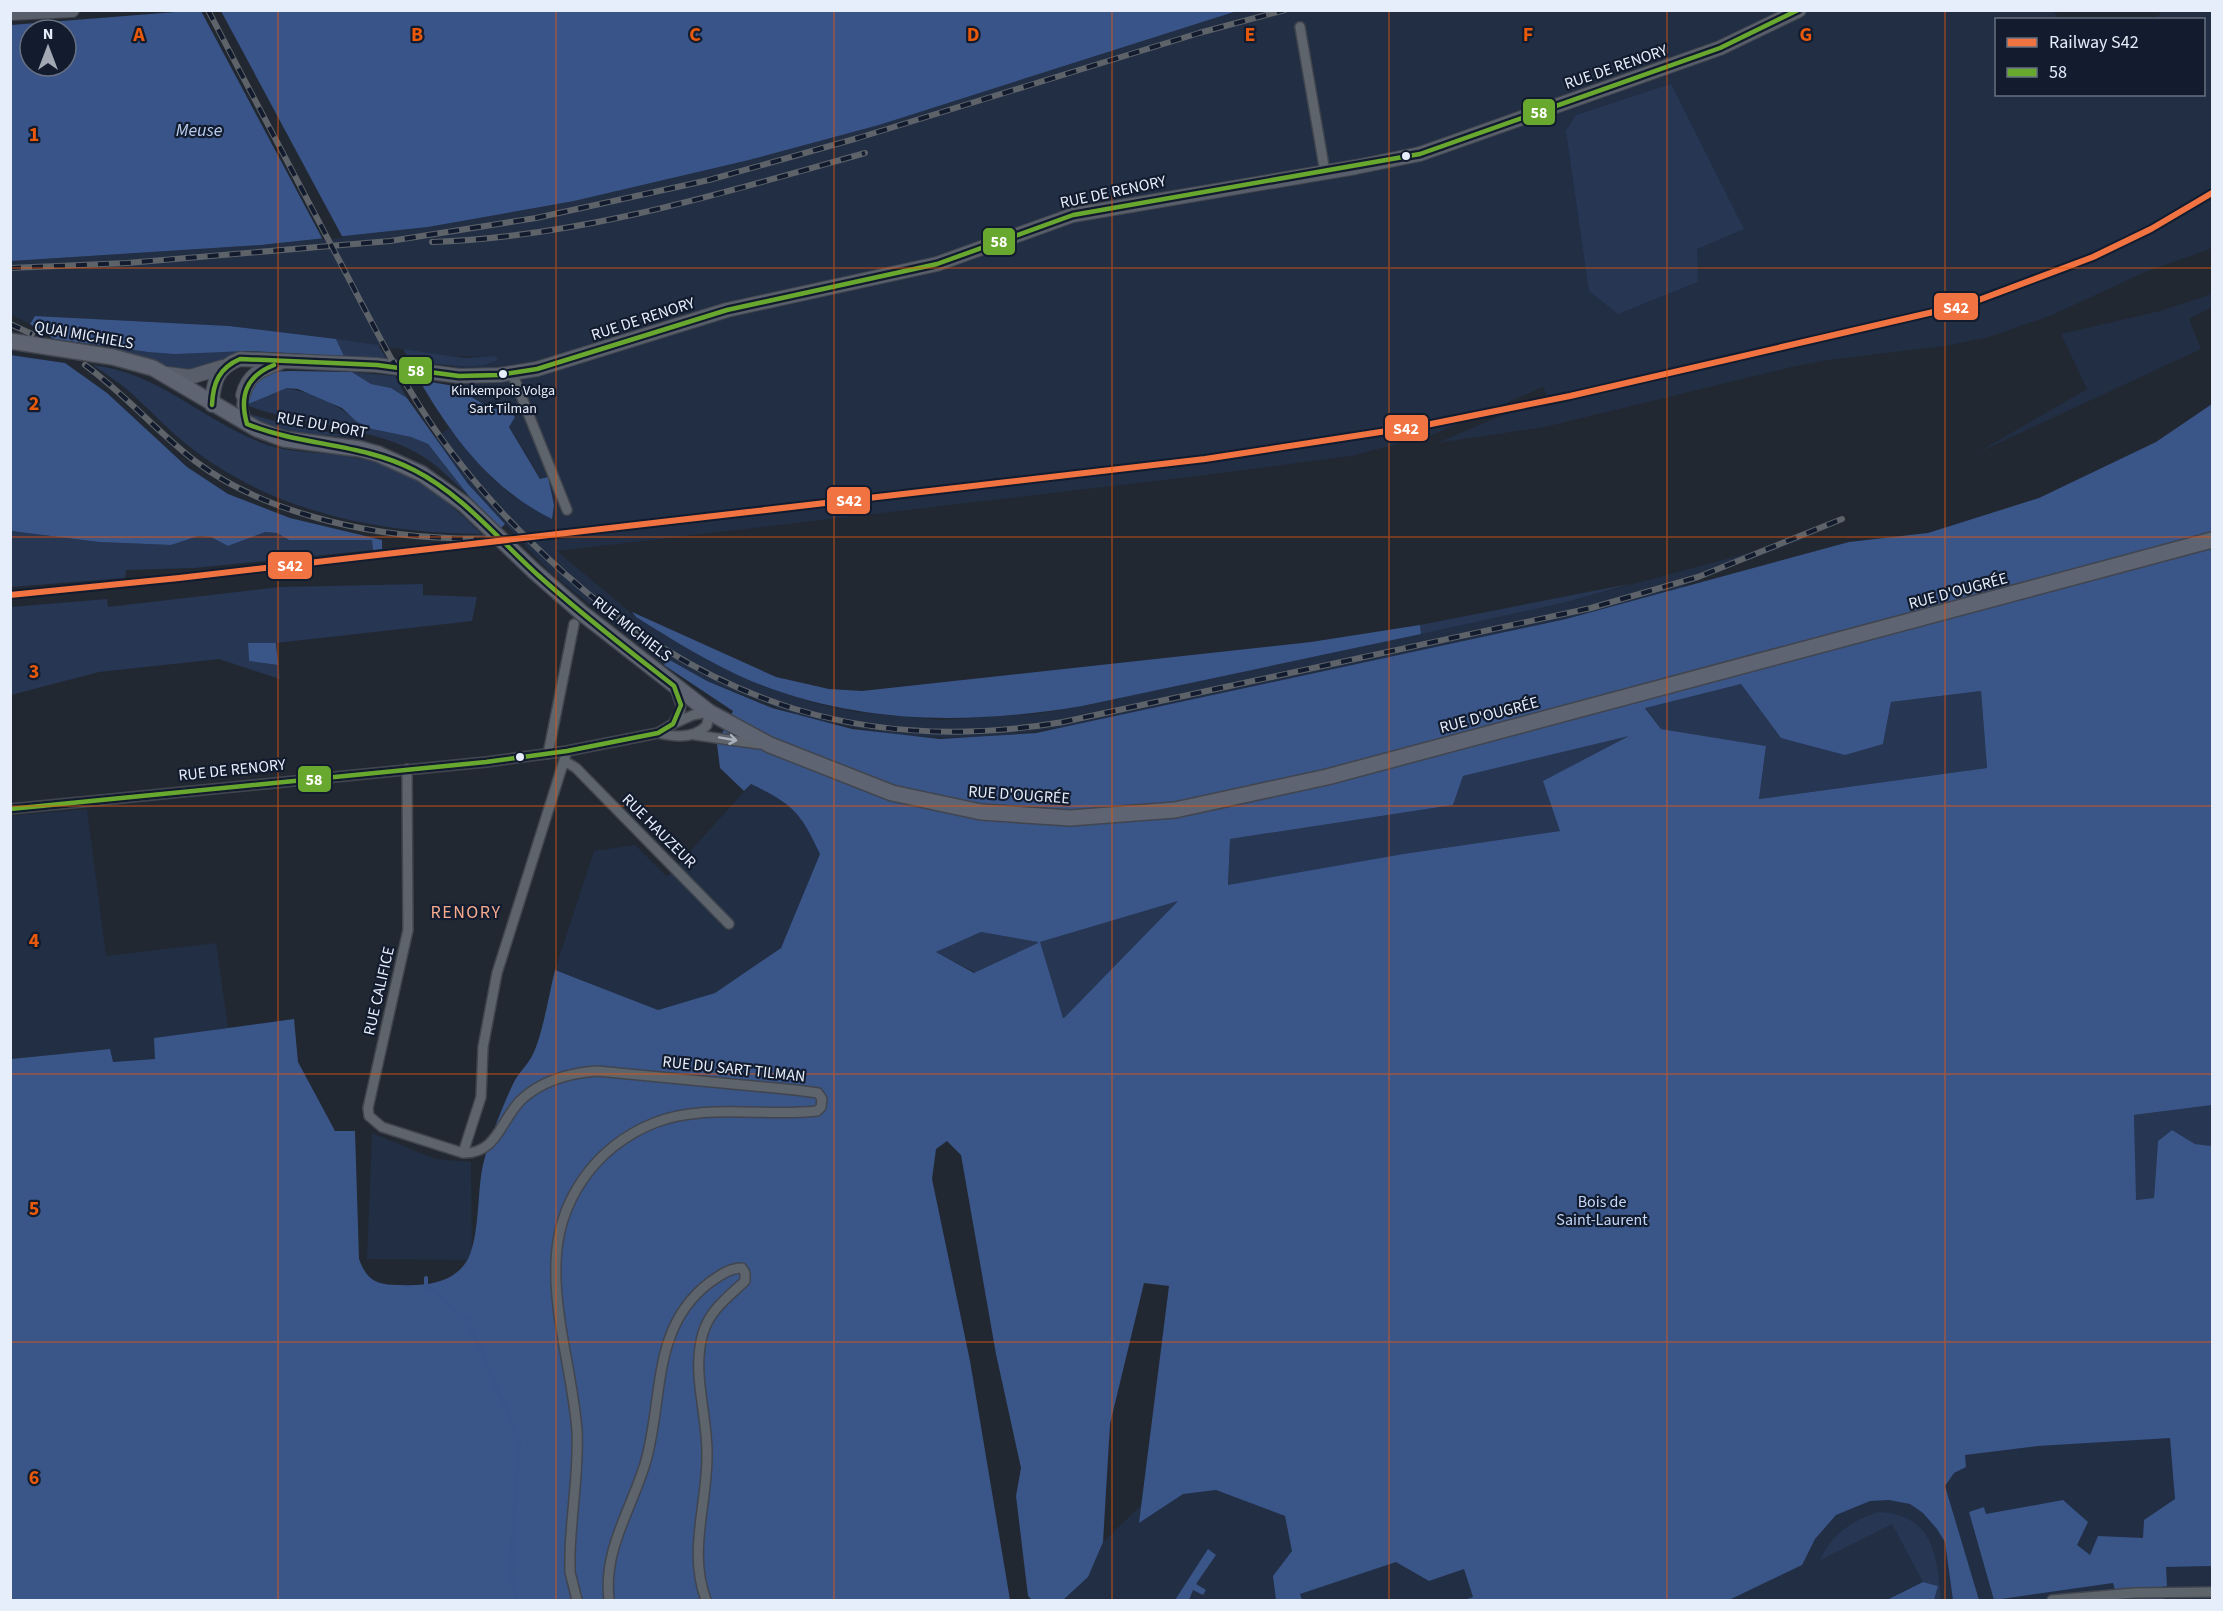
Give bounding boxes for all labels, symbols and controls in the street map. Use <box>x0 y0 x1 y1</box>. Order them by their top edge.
north arrow <box>18 18 78 78</box>
legend <box>1995 18 2205 96</box>
text: A <box>132 21 145 49</box>
text: B <box>411 21 423 49</box>
text: C <box>689 21 701 49</box>
text: D <box>967 21 979 49</box>
text: E <box>1245 21 1255 49</box>
text: F <box>1523 21 1533 49</box>
text: G <box>1800 21 1812 49</box>
text: N <box>43 23 53 45</box>
text: Railway S42 <box>2049 30 2139 55</box>
street label: RUE DE RENORY <box>1561 39 1671 95</box>
text: 58 <box>2049 60 2067 85</box>
line badge: 58 <box>1522 98 1556 126</box>
text: 58 <box>1531 102 1547 124</box>
water label: Meuse <box>176 118 223 143</box>
text: 1 <box>29 121 39 149</box>
unlabelled marker <box>1400 150 1412 162</box>
street label: RUE DE RENORY <box>1058 170 1168 214</box>
line badge: 58 <box>982 227 1016 256</box>
text: 58 <box>991 231 1007 253</box>
street label: RUE DE RENORY <box>588 292 698 346</box>
line badge: S42 <box>1933 292 1979 321</box>
text: S42 <box>1943 297 1969 319</box>
street label: QUAI MICHIELS <box>32 315 136 355</box>
line badge: 58 <box>398 356 433 385</box>
text: 58 <box>408 360 424 382</box>
marker: Kinkempois Volga Sart Tilman <box>497 368 509 380</box>
place label: Kinkempois Volga Sart Tilman <box>451 381 555 419</box>
text: 2 <box>29 390 39 418</box>
street label: RUE DU PORT <box>275 406 369 444</box>
line badge: S42 <box>1384 414 1429 442</box>
text: S42 <box>1393 418 1419 440</box>
line badge: S42 <box>826 486 871 515</box>
text: S42 <box>836 490 862 512</box>
line badge: S42 <box>267 551 313 580</box>
text: S42 <box>277 555 303 577</box>
street label: RUE D'OUGRÉE <box>1906 567 2010 615</box>
street label: RUE MICHIELS <box>588 591 676 667</box>
text: 3 <box>29 658 39 686</box>
street label: RUE D'OUGRÉE <box>1437 691 1541 739</box>
one-way arrow <box>718 733 738 744</box>
unlabelled marker <box>514 751 526 763</box>
street label: RUE DE RENORY <box>177 753 287 787</box>
line badge: 58 <box>297 765 332 793</box>
text: 58 <box>306 769 322 791</box>
street label: RUE D'OUGRÉE <box>968 780 1070 810</box>
street label: RUE HAUZEUR <box>617 789 701 873</box>
district label: RENORY <box>430 900 502 925</box>
text: 4 <box>29 927 40 955</box>
street label: RUE CALIFICE <box>358 944 400 1038</box>
street label: RUE DU SART TILMAN <box>661 1051 807 1087</box>
park label: Bois de Saint-Laurent <box>1556 1191 1648 1231</box>
text: 5 <box>29 1195 39 1223</box>
text: 6 <box>29 1464 39 1492</box>

